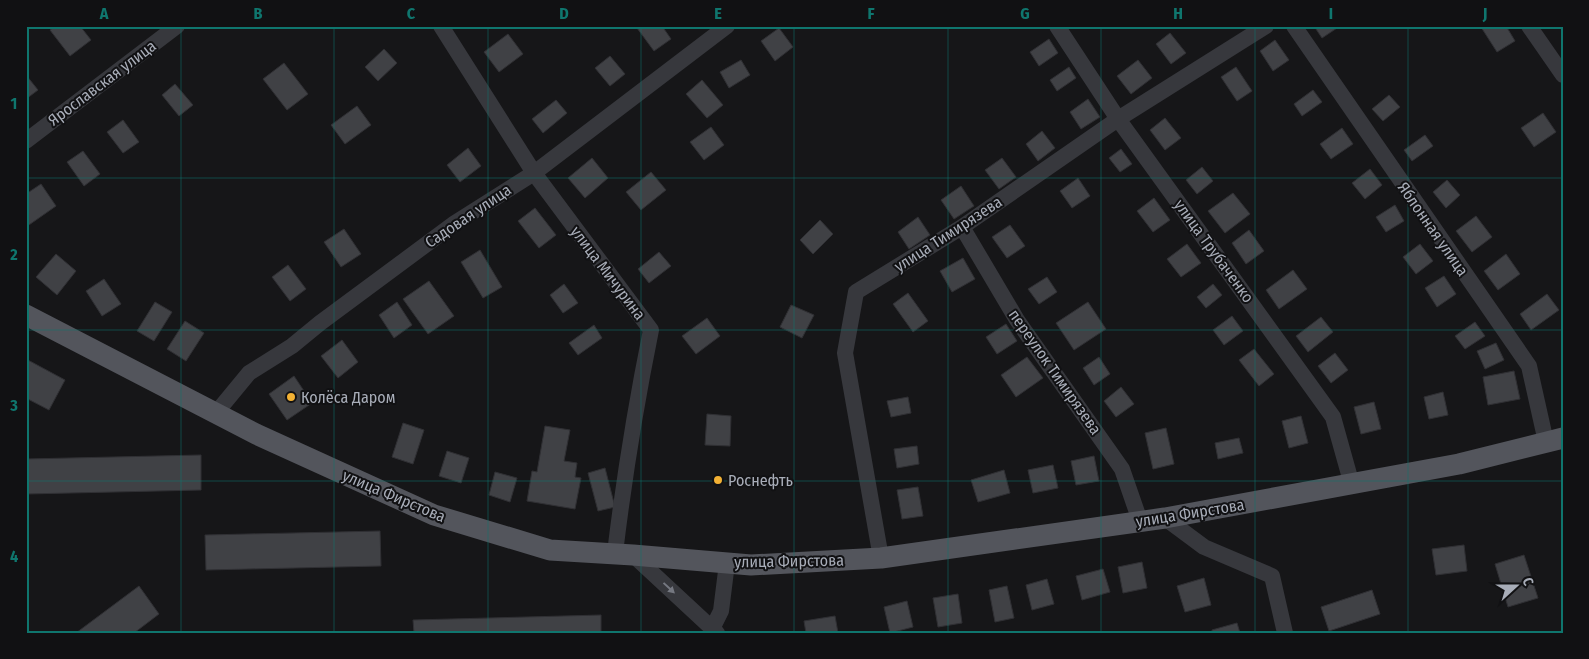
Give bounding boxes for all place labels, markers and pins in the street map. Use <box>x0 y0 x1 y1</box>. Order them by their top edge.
place label: Колёса Даром <box>301 388 395 407</box>
marker: Колёса Даром <box>285 391 297 403</box>
place label: Роснефть <box>728 471 793 490</box>
marker: Роснефть <box>712 474 724 486</box>

